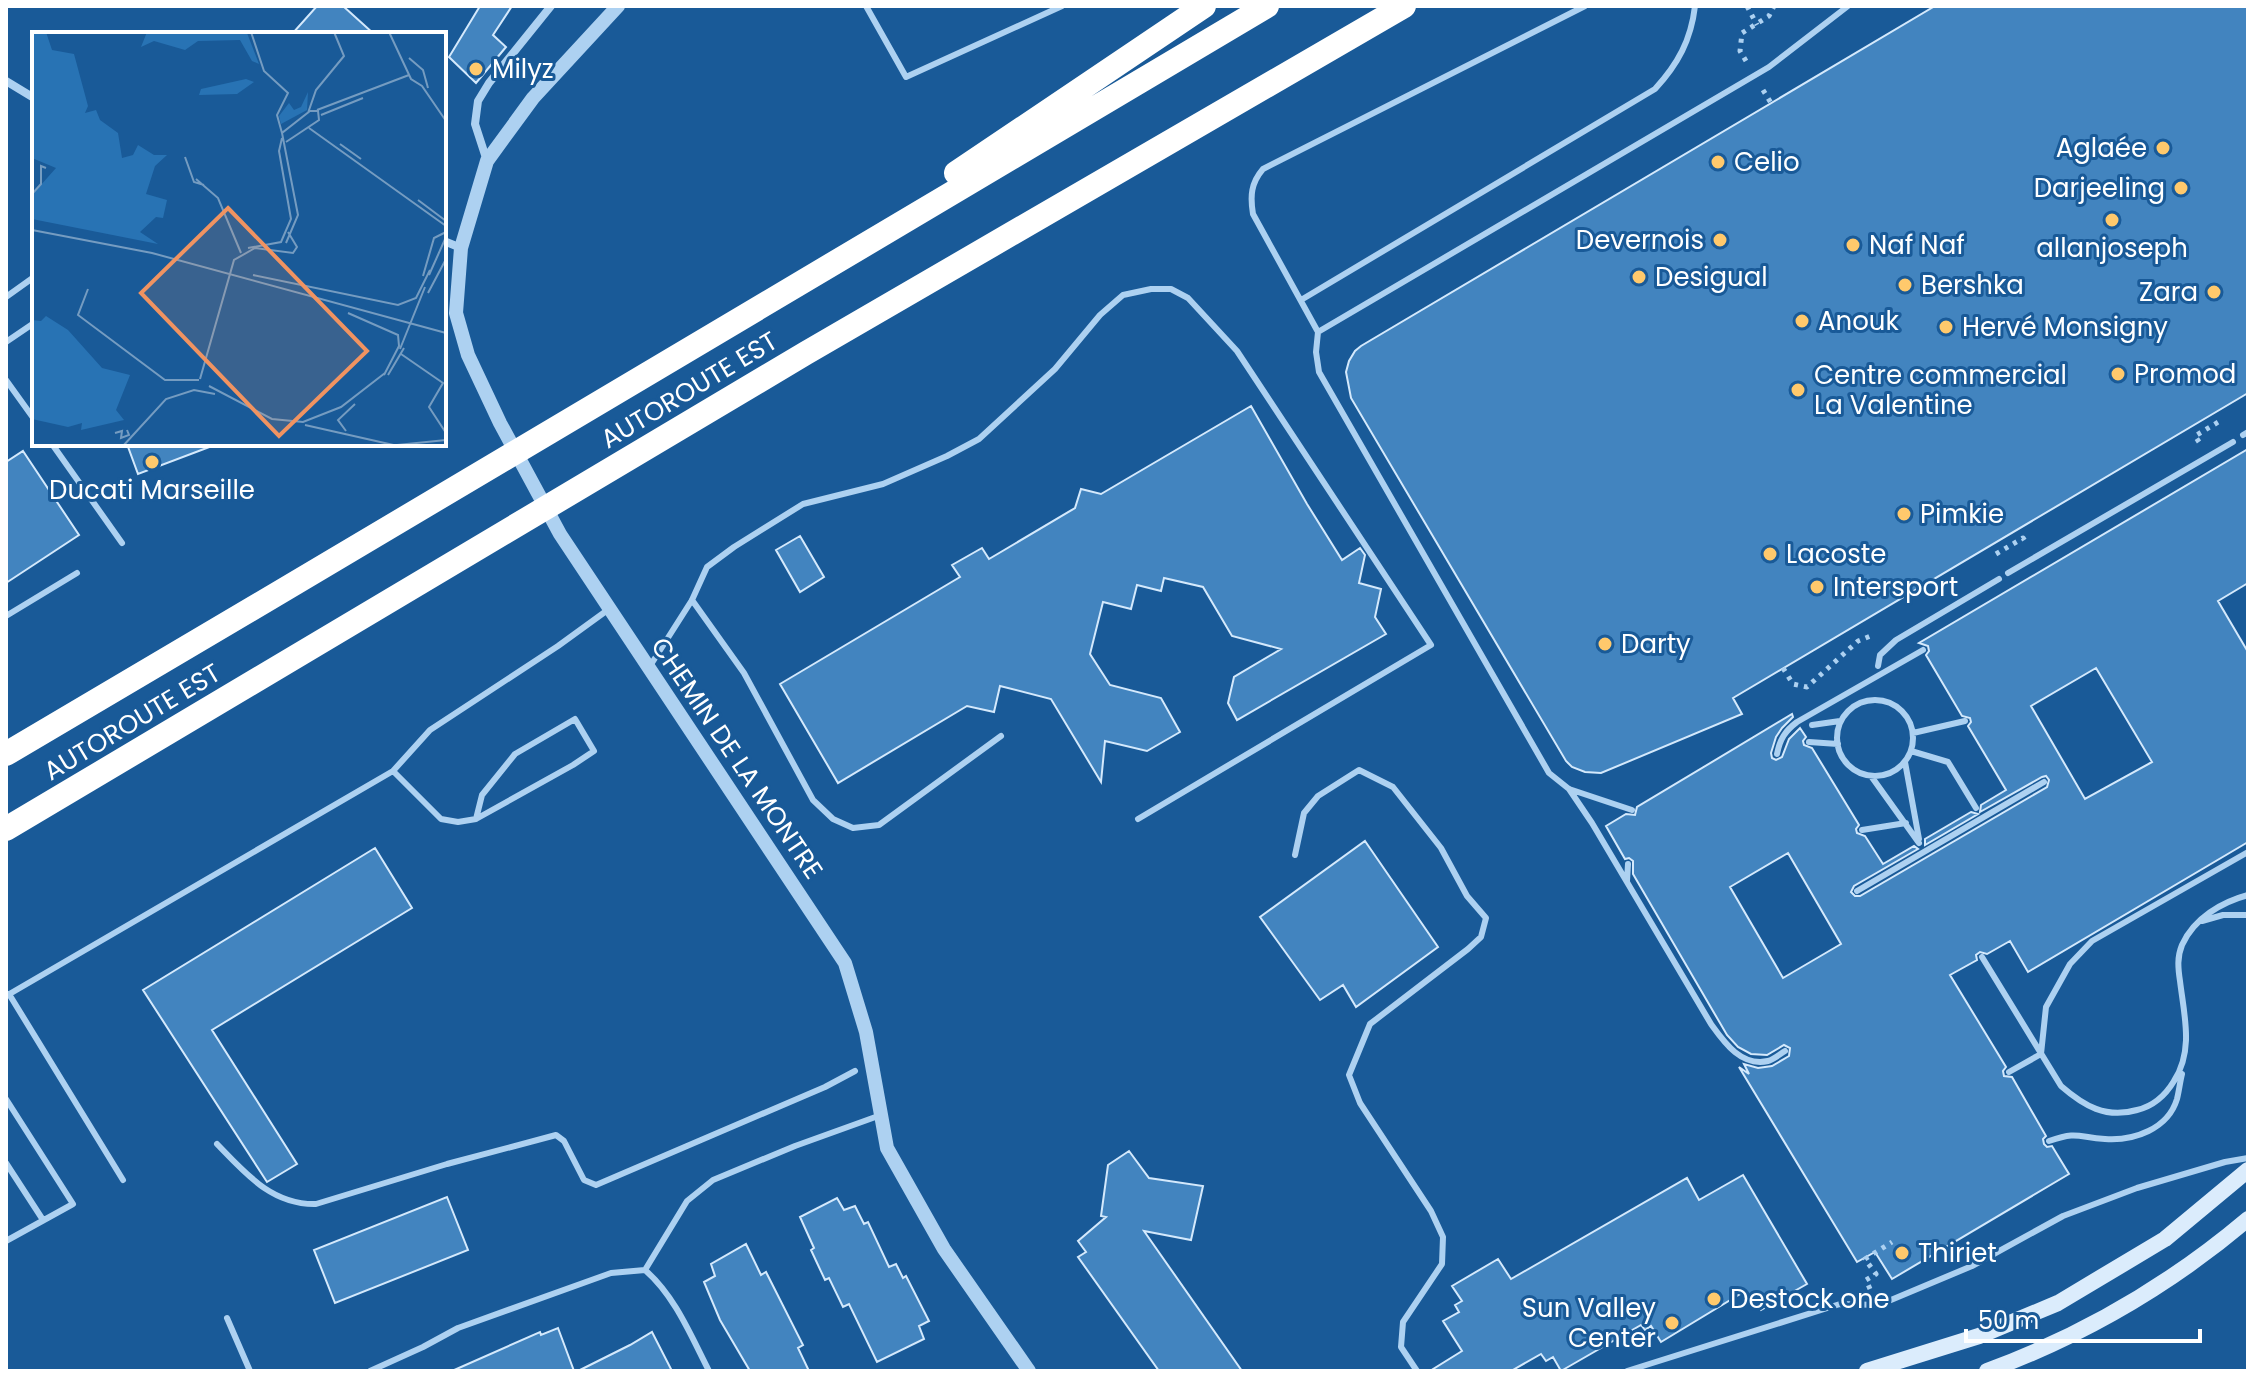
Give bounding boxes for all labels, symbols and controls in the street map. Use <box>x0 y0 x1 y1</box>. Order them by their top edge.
inset map <box>32 32 446 446</box>
place label: Milyz <box>492 51 554 87</box>
marker: Milyz <box>467 60 485 78</box>
place label: Aglaée <box>2056 130 2147 166</box>
marker: Aglaée <box>2154 139 2172 157</box>
place label: Celio <box>1734 144 1800 180</box>
marker: Celio <box>1709 153 1727 171</box>
place label: Darjeeling <box>2034 170 2165 206</box>
marker: Darjeeling <box>2172 179 2190 197</box>
marker: allanjoseph <box>2103 211 2121 229</box>
place label: Devernois <box>1576 222 1704 258</box>
place label: Naf Naf <box>1869 227 1965 263</box>
place label: allanjoseph <box>2036 230 2188 266</box>
marker: Devernois <box>1711 231 1729 249</box>
marker: Naf Naf <box>1844 236 1862 254</box>
place label: Desigual <box>1655 259 1768 295</box>
place label: Bershka <box>1921 267 2024 303</box>
marker: Desigual <box>1630 268 1648 286</box>
place label: Zara <box>2139 274 2198 310</box>
marker: Bershka <box>1896 276 1914 294</box>
marker: Zara <box>2205 283 2223 301</box>
place label: Anouk <box>1818 303 1899 339</box>
place label: Hervé Monsigny <box>1962 309 2168 345</box>
marker: Anouk <box>1793 312 1811 330</box>
marker: Hervé Monsigny <box>1937 318 1955 336</box>
street label: AUTOROUTE EST <box>594 323 784 457</box>
place label: Promod <box>2134 356 2236 392</box>
place label: Centre commercial La Valentine <box>1814 357 2067 423</box>
marker: Promod <box>2109 365 2127 383</box>
marker: Centre commercial La Valentine <box>1789 381 1807 399</box>
marker: Ducati Marseille <box>143 453 161 471</box>
place label: Ducati Marseille <box>49 472 255 508</box>
place label: Pimkie <box>1920 496 2004 532</box>
marker: Pimkie <box>1895 505 1913 523</box>
place label: Lacoste <box>1786 536 1886 572</box>
marker: Lacoste <box>1761 545 1779 563</box>
place label: Intersport <box>1833 569 1958 605</box>
marker: Intersport <box>1808 578 1826 596</box>
place label: Darty <box>1621 626 1691 662</box>
street label: CHEMIN DE LA MONTRE <box>643 630 831 886</box>
marker: Darty <box>1596 635 1614 653</box>
street label: AUTOROUTE EST <box>37 655 227 789</box>
place label: Thiriet <box>1918 1235 1997 1271</box>
marker: Thiriet <box>1893 1244 1911 1262</box>
place label: Destock one <box>1730 1281 1890 1317</box>
place label: Sun Valley Center <box>1522 1290 1656 1356</box>
marker: Destock one <box>1705 1290 1723 1308</box>
scale bar <box>1966 1293 2200 1343</box>
text: 50 m <box>1978 1304 2039 1337</box>
marker: Sun Valley Center <box>1663 1314 1681 1332</box>

